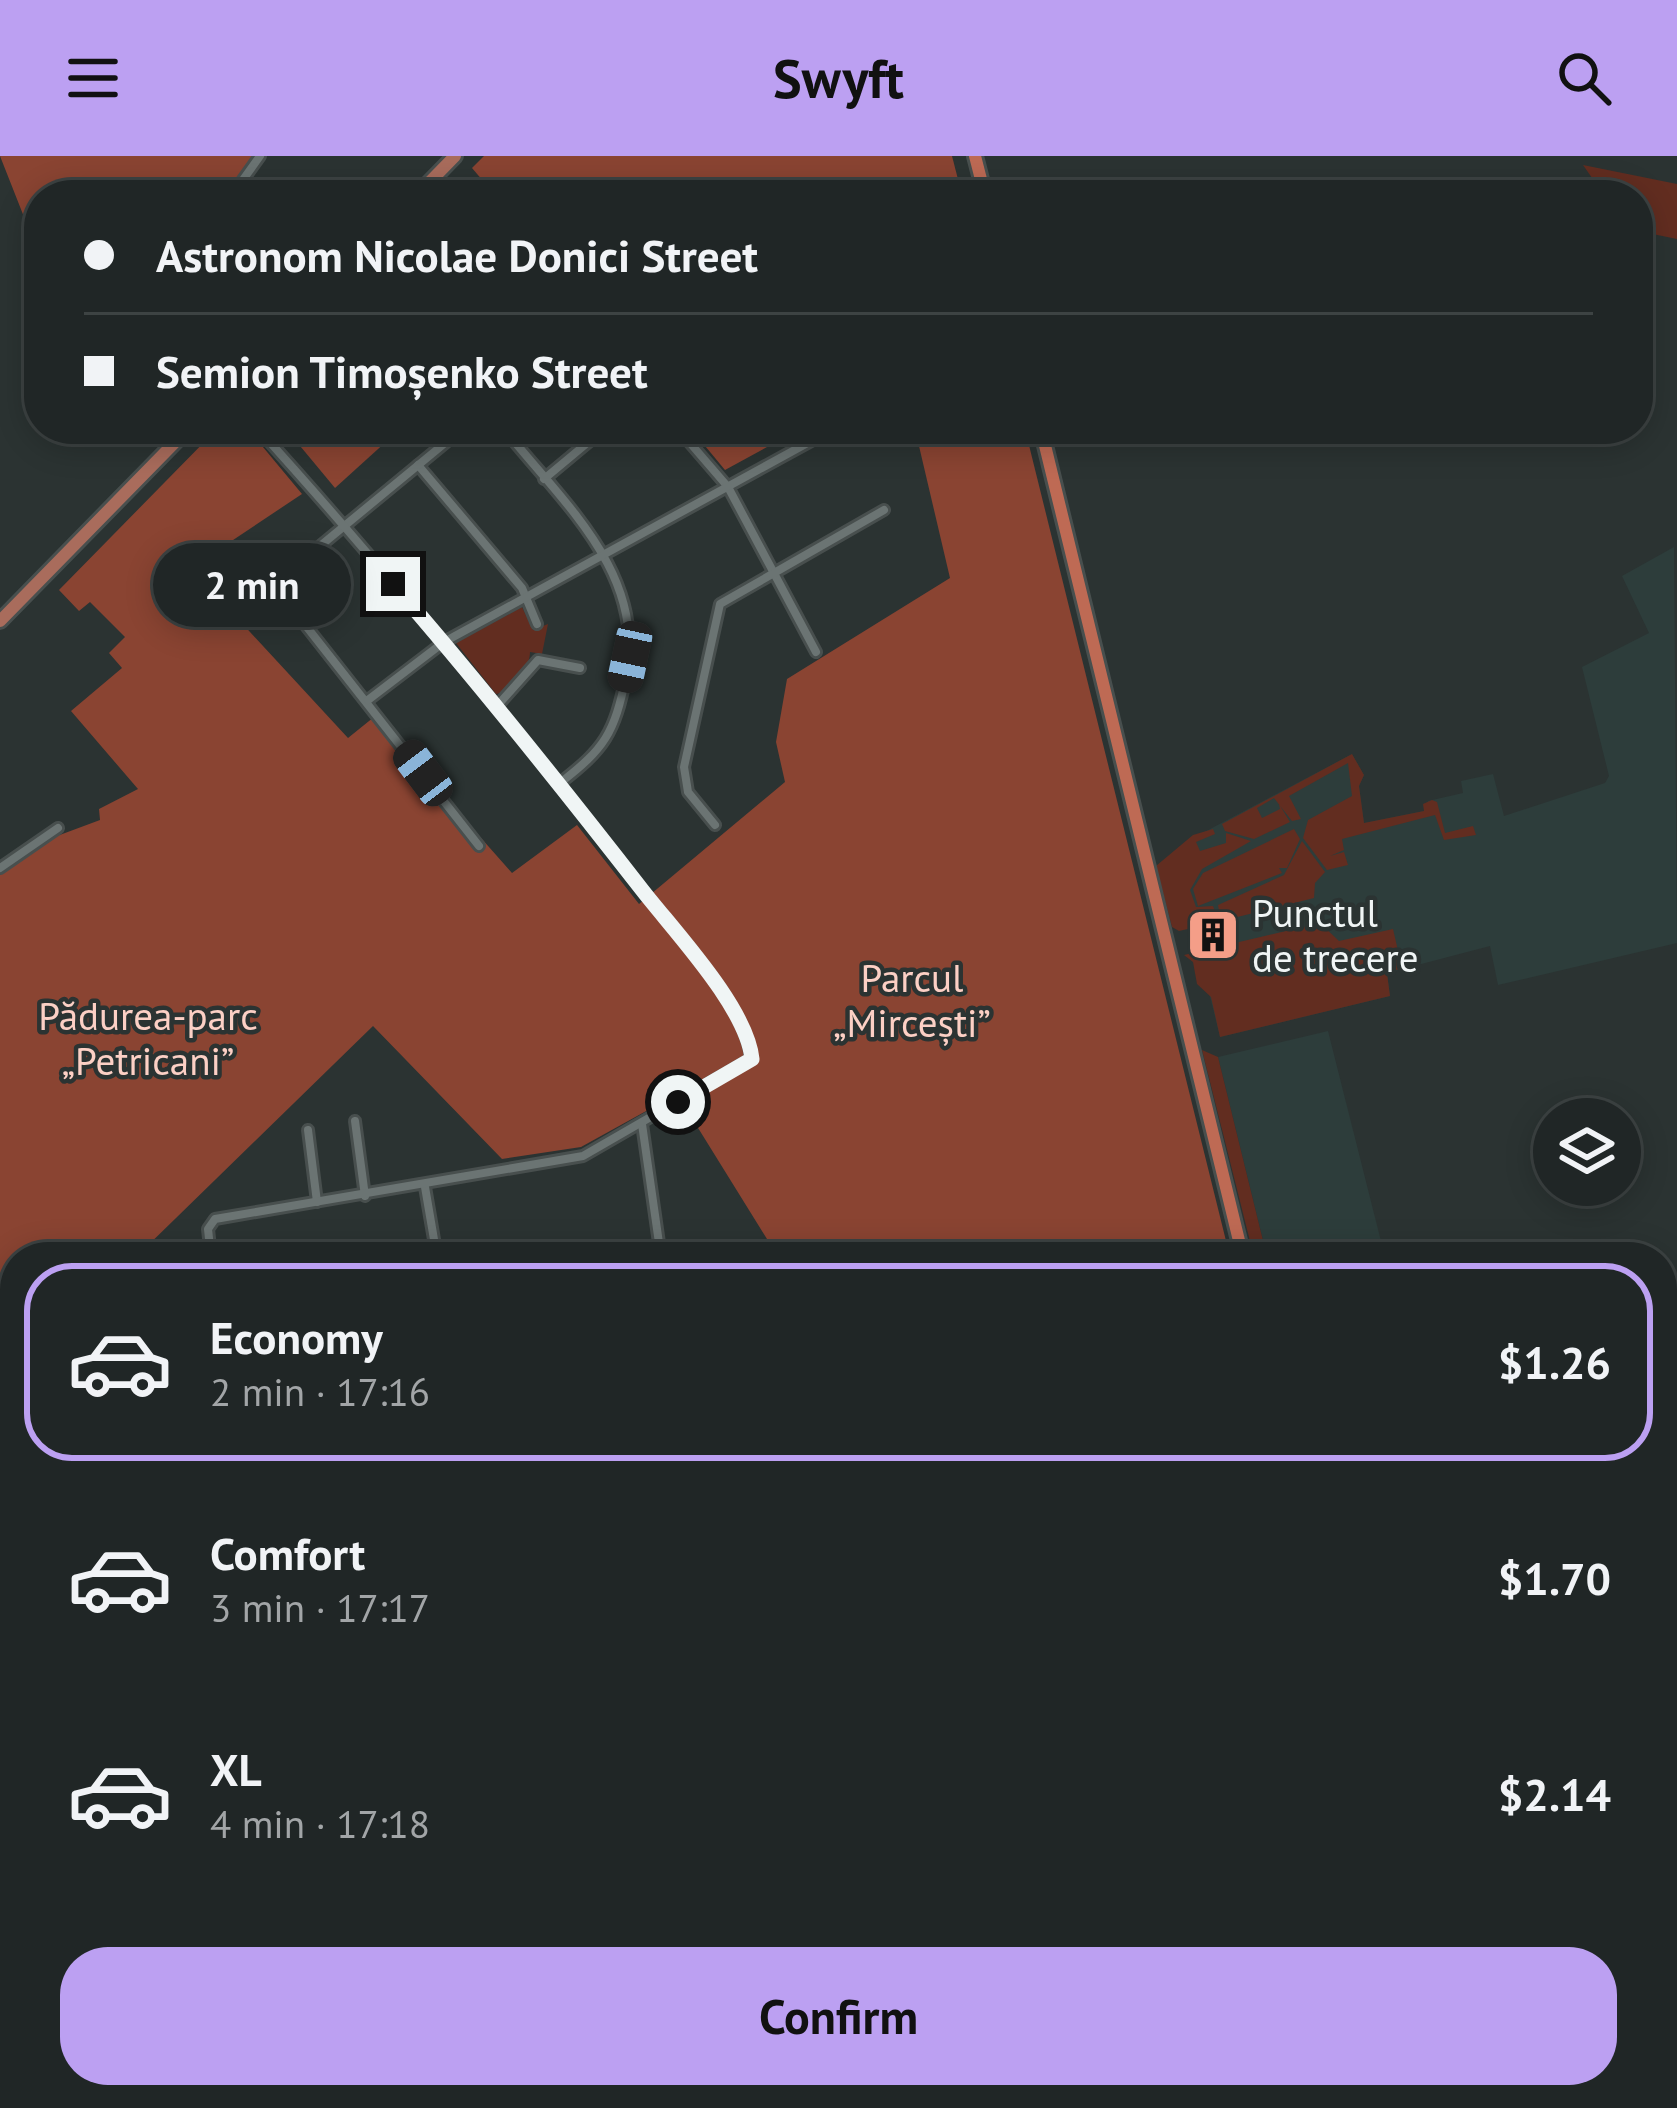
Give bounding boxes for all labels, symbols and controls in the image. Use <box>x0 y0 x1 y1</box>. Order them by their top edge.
text: Swyft <box>773 43 904 113</box>
icon: menu <box>60 45 126 111</box>
icon: search <box>1551 45 1617 111</box>
text: Astronom Nicolae Donici Street <box>156 226 758 284</box>
text: Semion Timoșenko Street <box>156 342 648 400</box>
callout: 2 min <box>153 542 351 626</box>
route end <box>366 557 420 611</box>
text: 2 min <box>204 559 300 610</box>
car <box>605 618 655 696</box>
car <box>387 733 459 813</box>
place label: Punctul de trecere <box>1252 887 1419 983</box>
building icon: Punctul de trecere <box>1185 907 1241 963</box>
park label: Parcul „Mircești” <box>833 952 991 1048</box>
park label: Pădurea-parc „Petricani” <box>38 990 258 1086</box>
route start <box>651 1075 705 1129</box>
map controls <box>1533 1098 1641 1206</box>
button: layers <box>1533 1098 1641 1206</box>
icon: car <box>66 1308 174 1416</box>
text: Economy <box>210 1308 383 1366</box>
text: $1.26 <box>1498 1333 1611 1391</box>
text: 2 min · 17:16 <box>210 1366 430 1417</box>
icon: car <box>66 1524 174 1632</box>
text: Comfort <box>210 1524 365 1582</box>
text: $1.70 <box>1498 1549 1611 1607</box>
text: 3 min · 17:17 <box>210 1582 430 1633</box>
icon: car <box>66 1740 174 1848</box>
text: XL <box>210 1740 262 1798</box>
text: $2.14 <box>1498 1765 1611 1823</box>
text: 4 min · 17:18 <box>210 1798 430 1849</box>
button: Confirm <box>60 1947 1617 2085</box>

